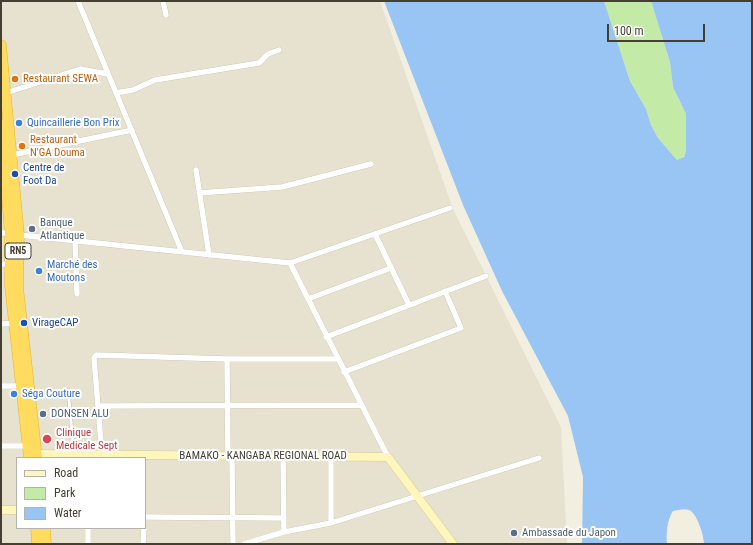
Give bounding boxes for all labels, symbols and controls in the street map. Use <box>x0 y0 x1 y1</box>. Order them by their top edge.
scale bar <box>609 16 707 42</box>
text: 100 m <box>614 24 644 38</box>
place label: Restaurant SEWA <box>23 72 98 86</box>
marker: Restaurant SEWA <box>10 74 20 84</box>
place label: Quincaillerie Bon Prix <box>27 116 120 130</box>
marker: Quincaillerie Bon Prix <box>14 118 24 128</box>
place label: Restaurant N'GA Douma <box>30 133 85 159</box>
marker: Restaurant N'GA Douma <box>17 141 27 151</box>
place label: Centre de Foot Da <box>23 161 65 187</box>
marker: Centre de Foot Da <box>10 169 20 179</box>
place label: Banque Atlantique <box>40 216 84 242</box>
marker: Banque Atlantique <box>27 224 37 234</box>
road number: RN5 <box>5 243 31 259</box>
place label: Marché des Moutons <box>47 258 98 284</box>
marker: Marché des Moutons <box>34 266 44 276</box>
place label: VirageCAP <box>32 316 78 330</box>
marker: VirageCAP <box>19 318 29 328</box>
place label: Séga Couture <box>22 387 80 401</box>
marker: Séga Couture <box>9 389 19 399</box>
place label: DONSEN ALU <box>51 407 109 421</box>
marker: DONSEN ALU <box>38 409 48 419</box>
place label: Clinique Medicale Sept <box>56 426 118 452</box>
marker: Clinique Medicale Sept <box>41 433 53 445</box>
street label: BAMAKO - KANGABA REGIONAL ROAD <box>179 449 347 463</box>
legend <box>16 457 146 529</box>
text: Road <box>54 466 78 480</box>
text: Park <box>54 486 75 500</box>
text: Water <box>54 506 82 520</box>
place label: Ambassade du Japon <box>522 526 616 540</box>
marker: Ambassade du Japon <box>509 528 519 538</box>

